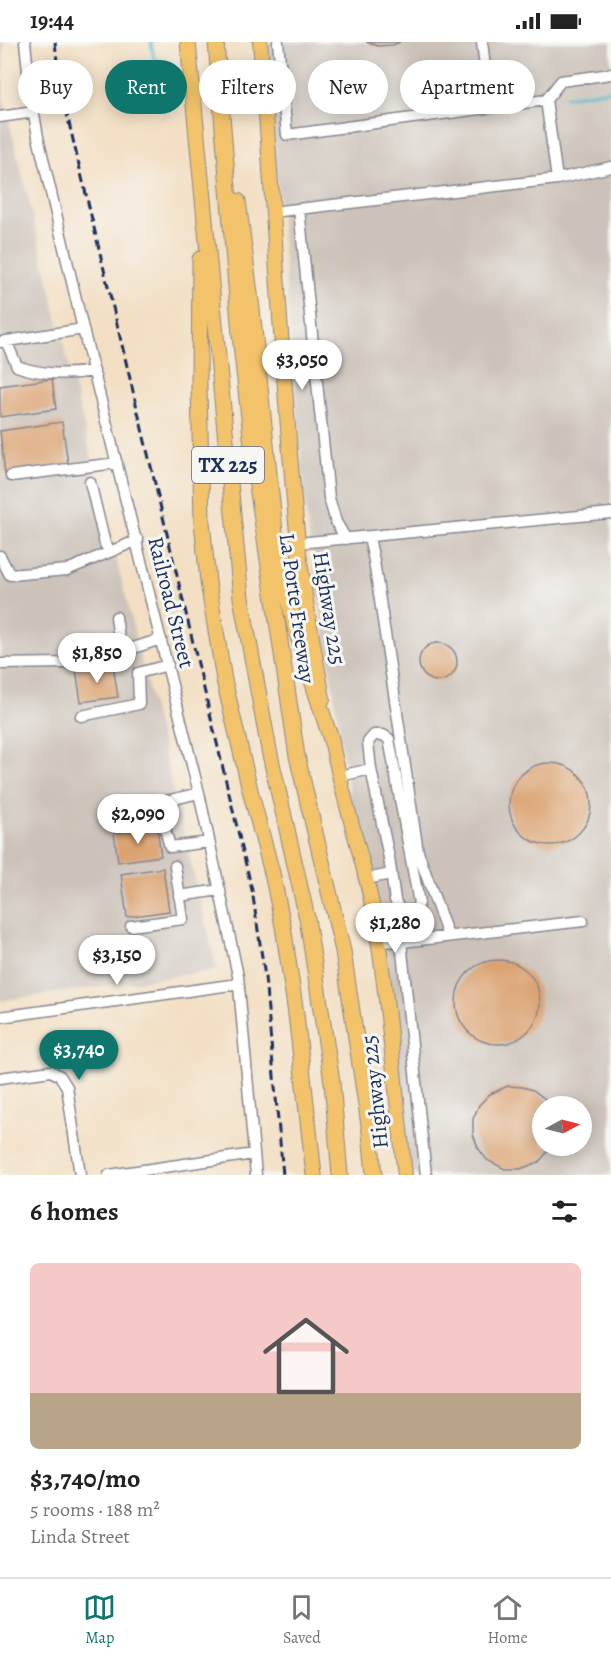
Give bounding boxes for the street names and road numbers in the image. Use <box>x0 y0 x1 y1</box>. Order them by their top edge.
road number: TX 225 <box>192 447 264 483</box>
street label: La Porte Freeway <box>272 531 322 685</box>
street label: Railroad Street <box>140 533 202 671</box>
street label: Highway 225 <box>305 549 353 667</box>
street label: Highway 225 <box>354 1033 396 1150</box>

